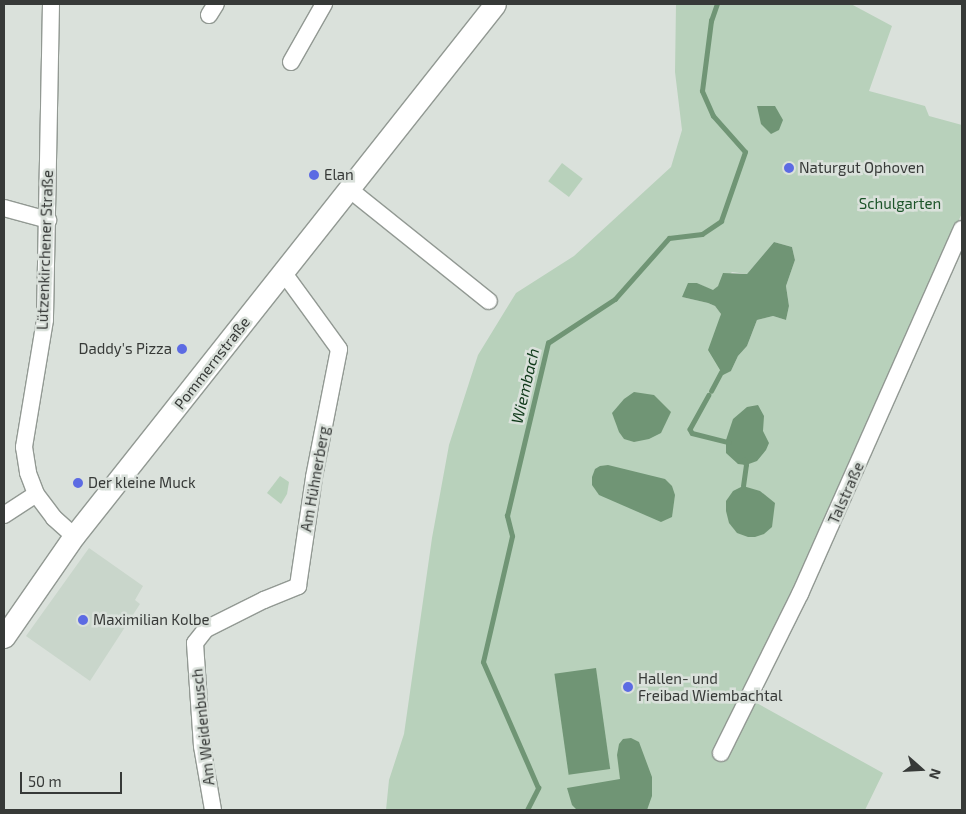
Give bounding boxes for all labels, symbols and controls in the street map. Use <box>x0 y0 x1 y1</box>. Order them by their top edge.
place label: Naturgut Ophoven <box>799 159 925 177</box>
marker: Naturgut Ophoven <box>783 162 795 174</box>
place label: Elan <box>324 166 354 184</box>
marker: Elan <box>308 169 320 181</box>
street label: Lützenkirchener Straße <box>33 170 57 330</box>
park label: Schulgarten <box>859 195 941 213</box>
street label: Pommernstraße <box>170 313 254 413</box>
place label: Daddy's Pizza <box>78 340 172 358</box>
marker: Daddy's Pizza <box>176 343 188 355</box>
water label: Wiembach <box>507 346 543 426</box>
street label: Am Hühnerberg <box>297 425 333 533</box>
street label: Talstraße <box>824 459 868 527</box>
place label: Der kleine Muck <box>88 474 196 492</box>
marker: Der kleine Muck <box>72 477 84 489</box>
place label: Maximilian Kolbe <box>93 611 210 629</box>
marker: Maximilian Kolbe <box>77 614 89 626</box>
street label: Am Weidenbusch <box>188 668 218 786</box>
place label: Hallen- und Freibad Wiembachtal <box>638 669 783 704</box>
marker: Hallen- und Freibad Wiembachtal <box>622 681 634 693</box>
north arrow <box>896 744 946 794</box>
scale bar <box>22 762 125 794</box>
text: N <box>926 766 945 782</box>
text: 50 m <box>28 772 62 790</box>

